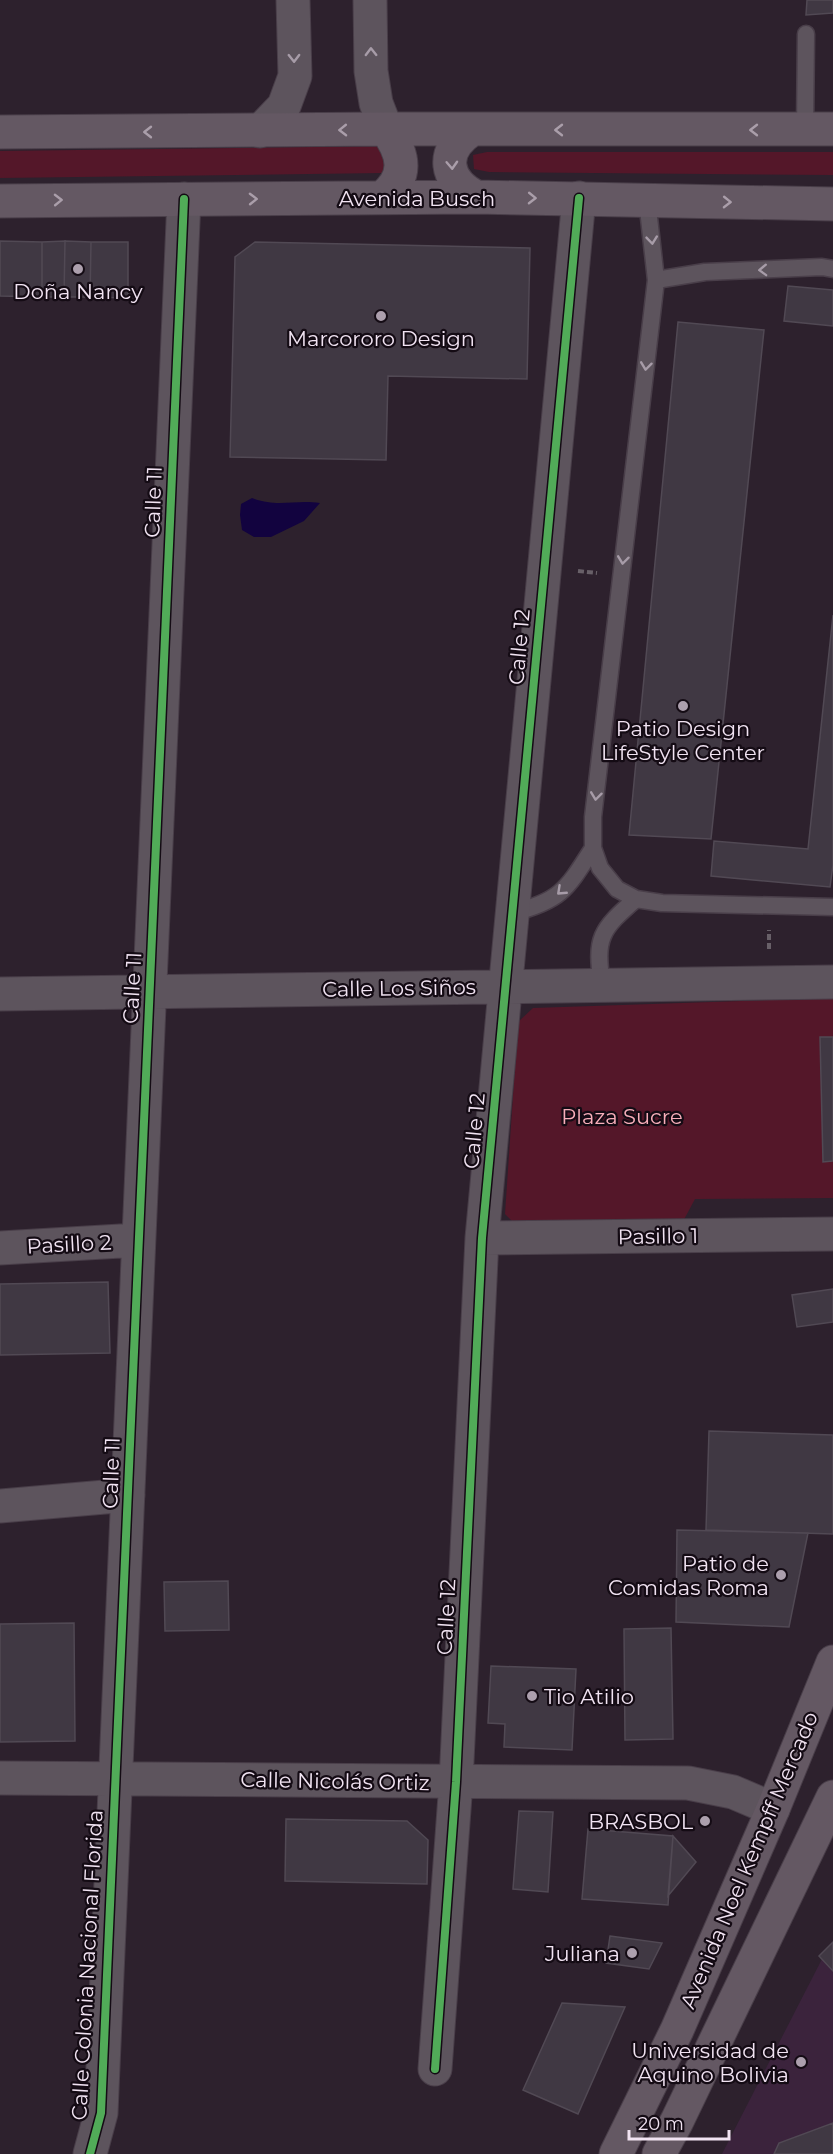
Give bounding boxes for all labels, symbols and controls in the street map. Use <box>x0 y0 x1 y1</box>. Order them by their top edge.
one-way arrow <box>364 47 377 56</box>
one-way arrow <box>288 54 301 63</box>
one-way arrow <box>338 124 347 136</box>
one-way arrow <box>554 124 563 136</box>
one-way arrow <box>749 124 758 136</box>
one-way arrow <box>143 126 152 138</box>
one-way arrow <box>445 161 458 170</box>
street label: Avenida Busch <box>339 186 495 211</box>
one-way arrow <box>249 192 258 205</box>
one-way arrow <box>528 192 537 204</box>
one-way arrow <box>54 194 63 207</box>
one-way arrow <box>723 196 732 208</box>
one-way arrow <box>645 236 658 245</box>
marker: Doña Nancy <box>71 262 85 276</box>
one-way arrow <box>759 263 768 276</box>
place label: Doña Nancy <box>13 279 143 304</box>
marker: Marcororo Design <box>374 309 388 323</box>
place label: Marcororo Design <box>287 326 475 351</box>
one-way arrow <box>640 362 653 371</box>
street label: Calle 11 <box>139 466 167 538</box>
one-way arrow <box>617 556 630 565</box>
street label: Calle 12 <box>503 608 535 686</box>
marker: Patio Design LifeStyle Center <box>676 699 690 713</box>
place label: Patio Design LifeStyle Center <box>601 716 765 765</box>
one-way arrow <box>590 791 603 800</box>
one-way arrow <box>557 884 567 895</box>
street label: Calle 11 <box>118 952 146 1024</box>
street label: Calle Los Siños <box>322 974 476 1002</box>
street label: Calle 12 <box>458 1092 490 1170</box>
park label: Plaza Sucre <box>561 1104 683 1129</box>
street label: Pasillo 1 <box>617 1223 699 1249</box>
street label: Pasillo 2 <box>26 1229 112 1259</box>
street label: Calle 11 <box>97 1437 125 1509</box>
place label: Patio de Comidas Roma <box>608 1551 769 1600</box>
marker: Patio de Comidas Roma <box>774 1568 788 1582</box>
street label: Calle 12 <box>432 1578 460 1656</box>
place label: Tio Atilio <box>544 1684 634 1709</box>
marker: Tio Atilio <box>525 1689 539 1703</box>
street label: Avenida Noel Kempff Mercado <box>675 1708 823 2012</box>
street label: Calle Nicolás Ortiz <box>240 1767 430 1795</box>
street label: Calle Colonia Nacional Florida <box>66 1809 108 2121</box>
place label: BRASBOL <box>588 1809 694 1834</box>
marker: BRASBOL <box>698 1814 712 1828</box>
place label: Juliana <box>544 1941 620 1966</box>
marker: Juliana <box>625 1946 639 1960</box>
place label: Universidad de Aquino Bolivia <box>631 2038 789 2087</box>
marker: Universidad de Aquino Bolivia <box>794 2055 808 2069</box>
scale bar <box>629 2103 730 2141</box>
text: 20 m <box>638 2113 684 2135</box>

